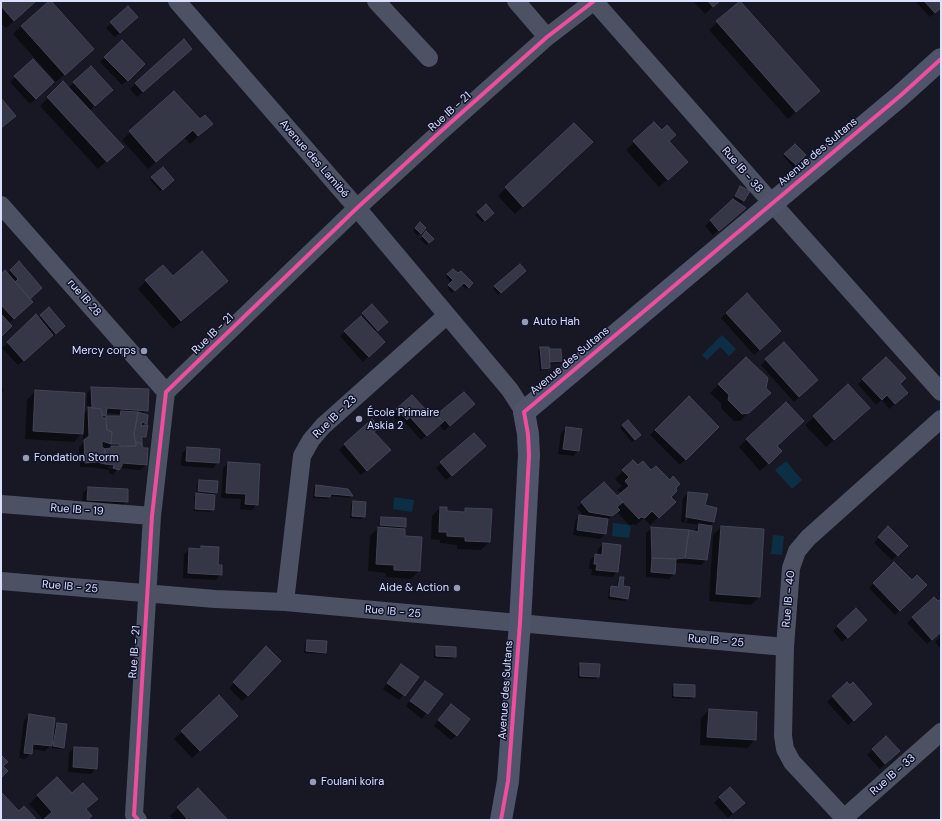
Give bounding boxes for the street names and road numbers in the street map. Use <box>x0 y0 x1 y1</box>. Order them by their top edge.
street label: Rue IB - 21 <box>426 89 474 135</box>
street label: Avenue des Sultans <box>776 115 860 189</box>
street label: Avenue des Lamibé <box>276 117 352 201</box>
street label: Rue IB - 38 <box>719 144 765 196</box>
street label: rue IB 28 <box>64 277 104 319</box>
street label: Rue IB - 21 <box>189 311 237 357</box>
street label: Avenue des Sultans <box>528 324 612 398</box>
street label: Rue IB - 23 <box>310 393 360 441</box>
street label: Rue IB - 19 <box>50 502 104 518</box>
street label: Rue IB - 40 <box>780 570 798 628</box>
street label: Rue IB - 25 <box>41 578 99 596</box>
street label: Rue IB - 25 <box>364 603 422 621</box>
street label: Rue IB - 21 <box>127 625 143 679</box>
street label: Rue IB - 25 <box>687 632 745 650</box>
street label: Avenue des Sultans <box>496 640 516 740</box>
street label: Rue IB - 33 <box>868 752 918 798</box>

